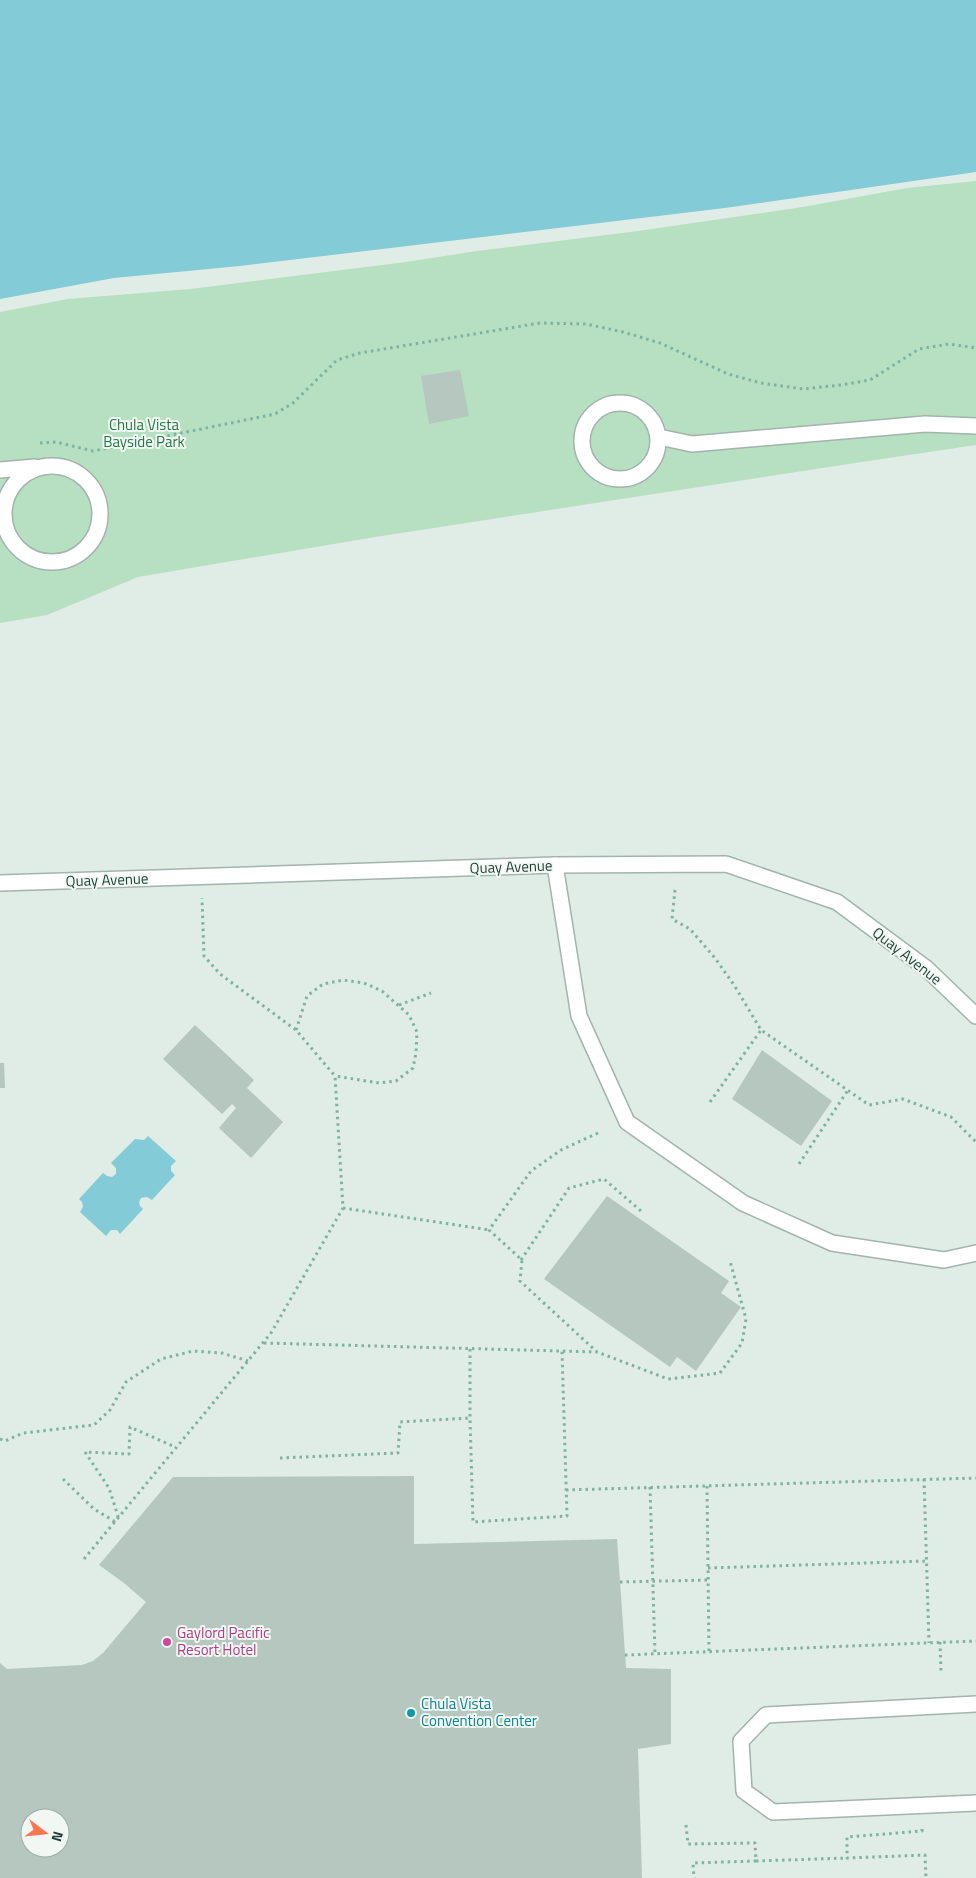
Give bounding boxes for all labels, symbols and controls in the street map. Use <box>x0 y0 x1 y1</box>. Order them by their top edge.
park label: Chula Vista Bayside Park <box>103 413 185 453</box>
street label: Quay Avenue <box>469 854 553 879</box>
street label: Quay Avenue <box>65 867 149 892</box>
street label: Quay Avenue <box>868 921 947 990</box>
place label: Gaylord Pacific Resort Hotel <box>177 1621 270 1661</box>
marker: Gaylord Pacific Resort Hotel <box>161 1636 173 1648</box>
place label: Chula Vista Convention Center <box>421 1692 537 1732</box>
marker: Chula Vista Convention Center <box>405 1707 417 1719</box>
north arrow <box>20 1808 70 1858</box>
text: N <box>47 1829 69 1844</box>

